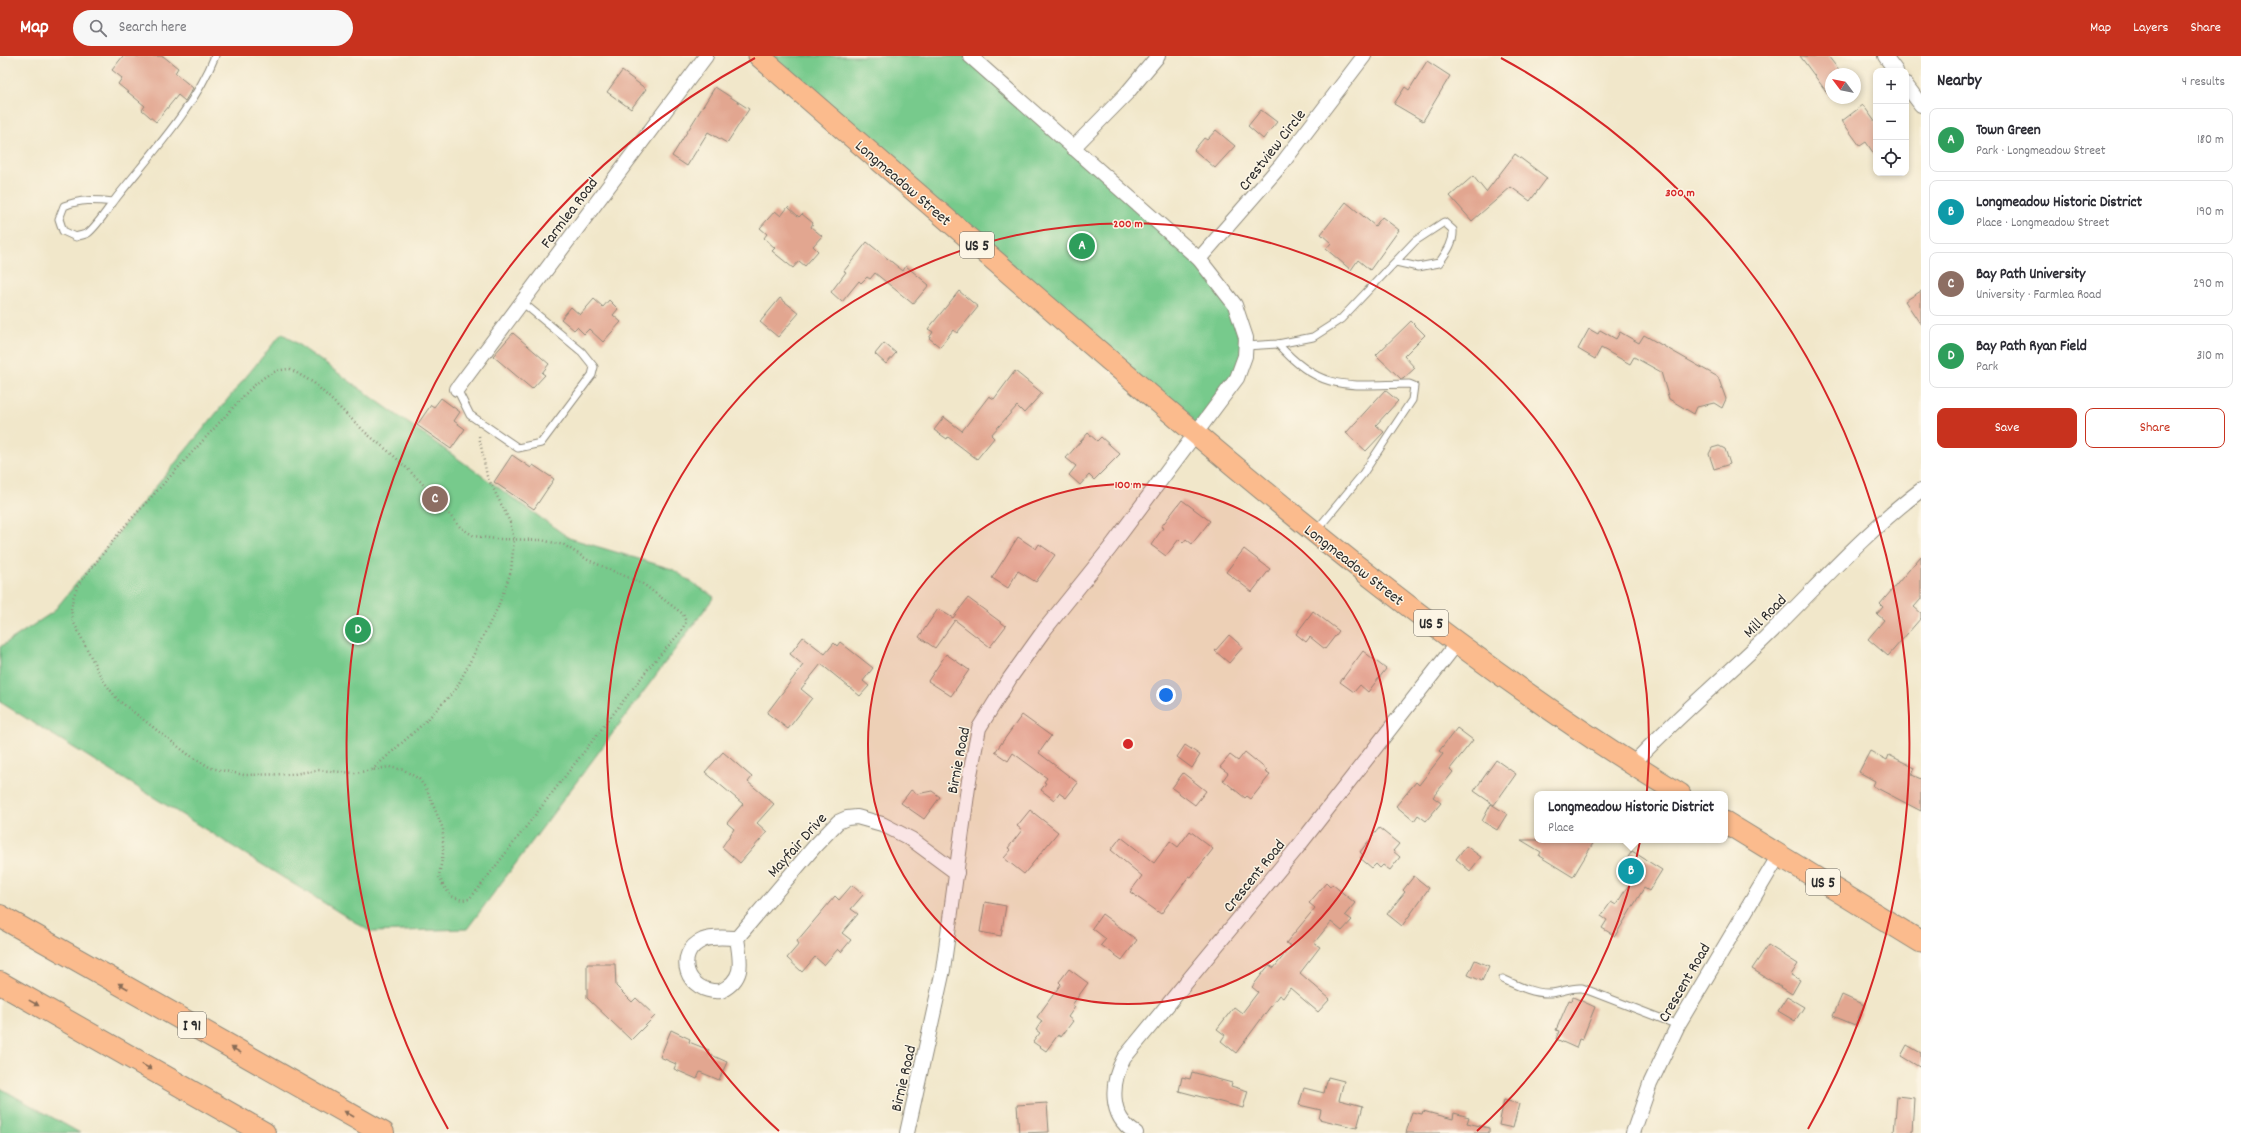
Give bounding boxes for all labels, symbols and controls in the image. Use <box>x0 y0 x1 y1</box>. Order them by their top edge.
search box <box>73 10 353 46</box>
text: Map <box>20 15 49 42</box>
icon: search <box>87 17 109 39</box>
text: Search here <box>119 17 187 39</box>
text: Map <box>2090 18 2111 38</box>
text: Layers <box>2133 18 2168 38</box>
text: Share <box>2190 18 2221 38</box>
north arrow <box>1825 68 1861 104</box>
map controls <box>1873 68 1909 176</box>
button: + <box>1873 68 1909 104</box>
text: Nearby <box>1937 70 1981 94</box>
text: 4 results <box>2182 73 2225 92</box>
button: − <box>1873 104 1909 140</box>
street label: Crestview Circle <box>1234 105 1312 196</box>
text: Town Green <box>1976 120 2041 142</box>
text: A <box>1947 131 1955 150</box>
text: 180 m <box>2197 131 2224 150</box>
street label: Longmeadow Street <box>849 135 956 232</box>
button: locate <box>1873 140 1909 176</box>
text: Park · Longmeadow Street <box>1976 142 2105 161</box>
street label: Farmlea Road <box>536 173 604 254</box>
text: 300 m <box>1665 185 1695 202</box>
text: Longmeadow Historic District <box>1976 192 2142 214</box>
text: B <box>1948 203 1954 222</box>
text: 190 m <box>2196 203 2224 222</box>
text: Place · Longmeadow Street <box>1976 214 2109 233</box>
text: 200 m <box>1113 216 1143 233</box>
pin: A <box>1069 231 1095 261</box>
road number: US 5 <box>960 232 994 258</box>
text: Bay Path University <box>1976 264 2085 286</box>
text: C <box>1948 275 1954 294</box>
text: 290 m <box>2193 275 2224 294</box>
text: University · Farmlea Road <box>1976 286 2101 305</box>
text: Bay Path Ryan Field <box>1976 336 2087 358</box>
text: D <box>1948 347 1954 366</box>
text: 310 m <box>2196 347 2224 366</box>
text: Park <box>1976 358 1998 377</box>
button: Save <box>1937 408 2077 448</box>
button: Share <box>2085 408 2225 448</box>
text: 100 m <box>1115 477 1141 494</box>
pin: C <box>422 484 448 514</box>
street label: Longmeadow Street <box>1299 520 1408 612</box>
street label: Mill Road <box>1739 590 1793 644</box>
road number: US 5 <box>1414 610 1448 636</box>
pin: D <box>345 615 371 645</box>
your location <box>1156 685 1176 705</box>
street label: Birnie Road <box>942 725 977 796</box>
centre of rings <box>1121 737 1135 751</box>
popup <box>1534 791 1728 843</box>
text: Longmeadow Historic District <box>1548 797 1714 819</box>
street label: Mayfair Drive <box>763 808 833 883</box>
text: Place <box>1548 819 1574 838</box>
street label: Crescent Road <box>1218 835 1292 918</box>
pin: B <box>1618 856 1644 886</box>
road number: US 5 <box>1806 869 1840 895</box>
street label: Crescent Road <box>1653 939 1717 1027</box>
one-way arrow <box>117 982 129 989</box>
one-way arrow <box>28 999 40 1006</box>
road number: I 91 <box>178 1012 206 1038</box>
street label: Birnie Road <box>886 1043 923 1114</box>
one-way arrow <box>230 1046 242 1053</box>
one-way arrow <box>141 1063 153 1070</box>
one-way arrow <box>343 1110 355 1117</box>

